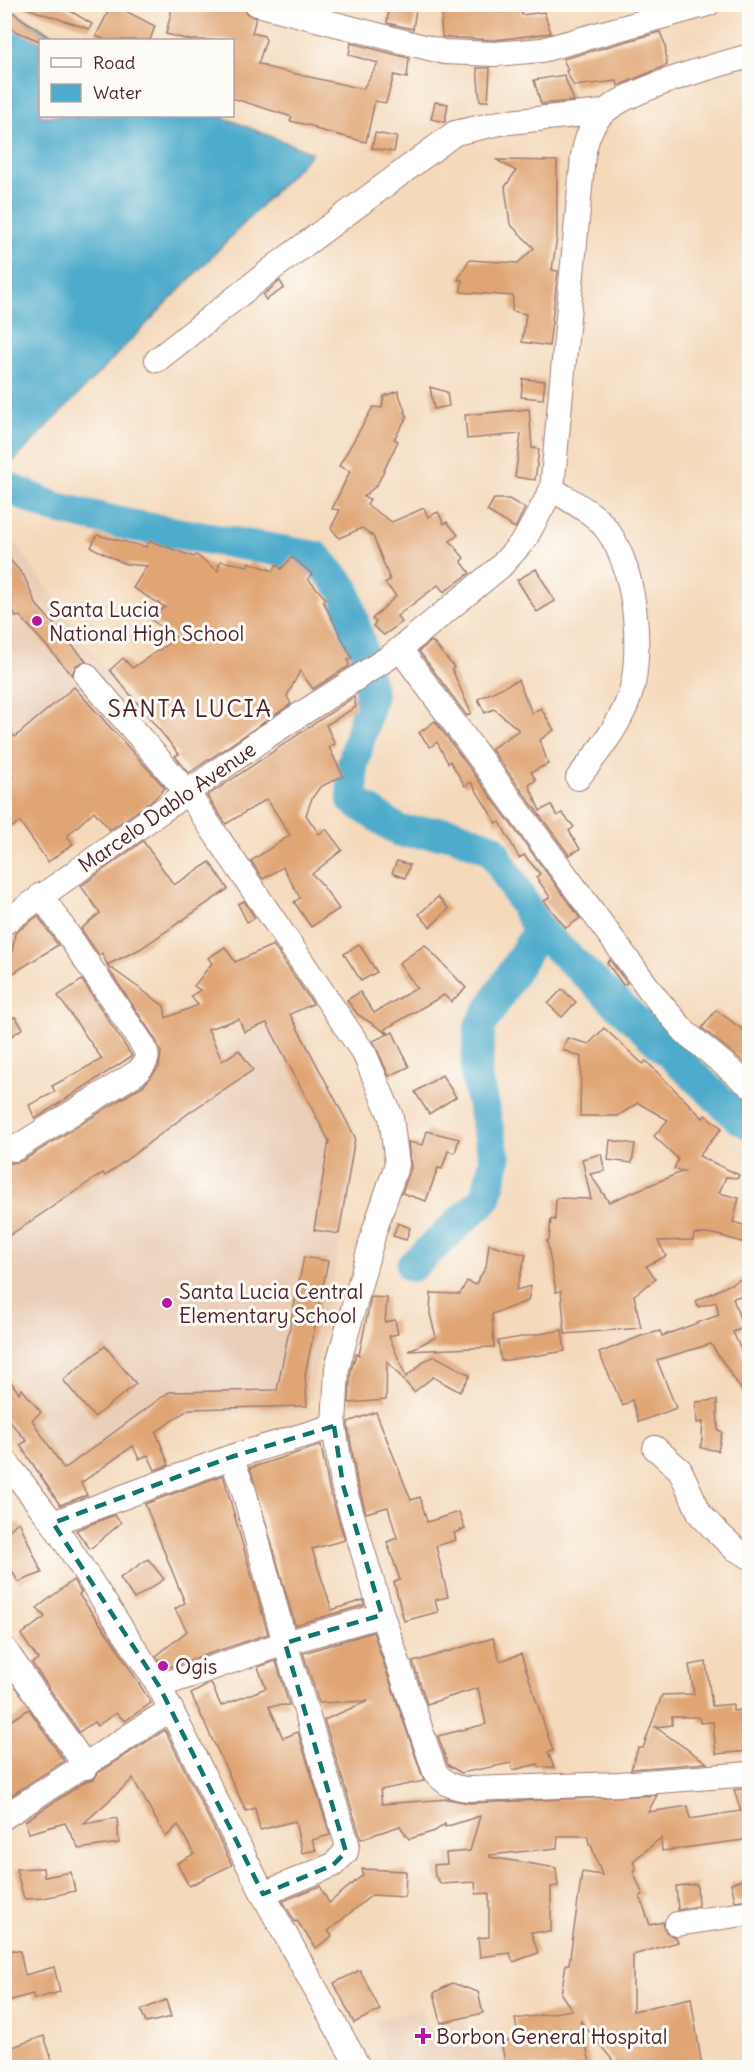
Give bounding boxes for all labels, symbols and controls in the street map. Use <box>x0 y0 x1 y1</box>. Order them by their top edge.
legend <box>39 39 234 117</box>
text: Road <box>93 51 136 74</box>
text: Water <box>93 81 143 104</box>
place label: Santa Lucia National High School <box>49 596 244 647</box>
marker: Santa Lucia National High School <box>30 614 44 628</box>
district label: SANTA LUCIA <box>108 693 272 723</box>
street label: Marcelo Dablo Avenue <box>73 735 261 879</box>
place label: Santa Lucia Central Elementary School <box>179 1278 363 1329</box>
marker: Santa Lucia Central Elementary School <box>160 1296 174 1310</box>
place label: Ogis <box>175 1653 217 1680</box>
marker: Ogis <box>156 1659 170 1673</box>
place label: Borbon General Hospital <box>436 2023 668 2050</box>
marker: Borbon General Hospital <box>414 2027 432 2045</box>

